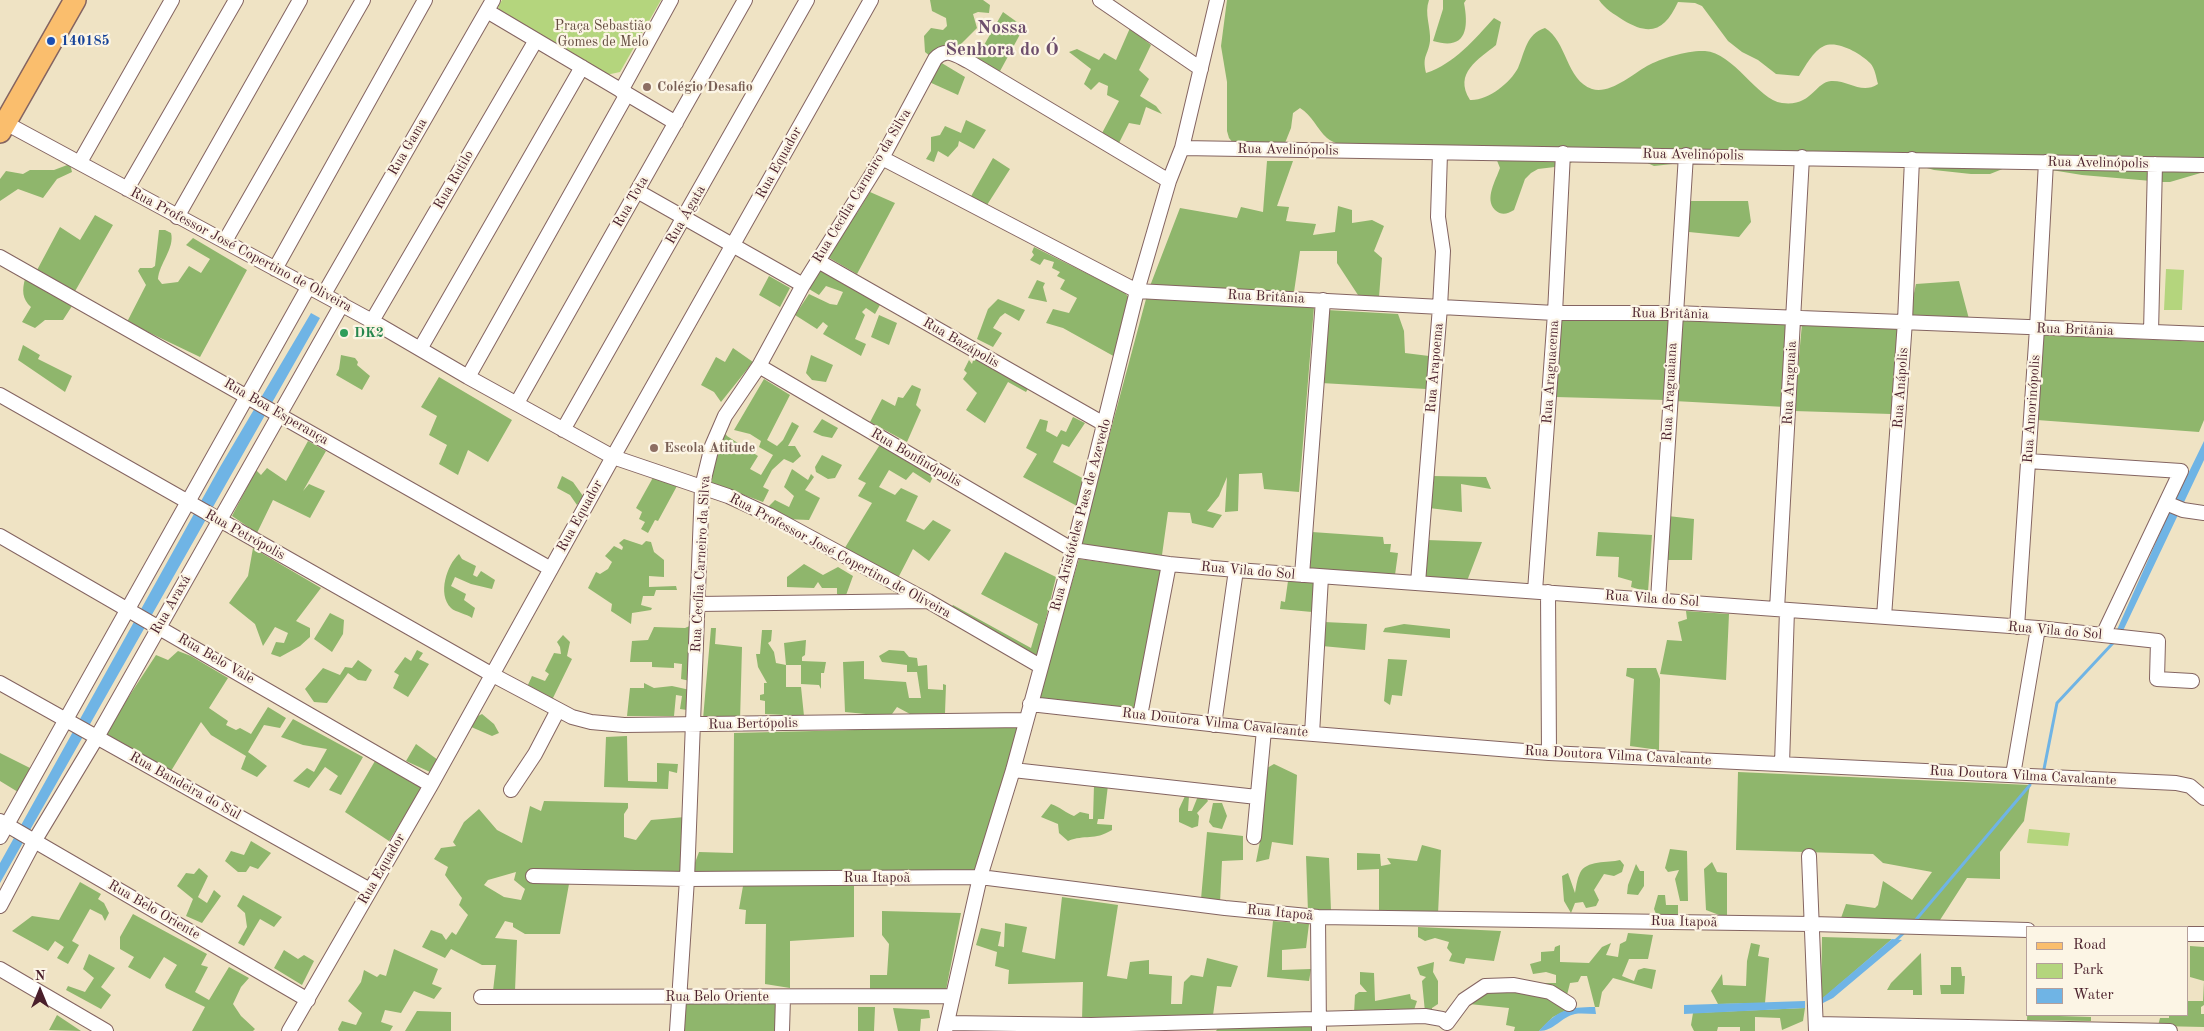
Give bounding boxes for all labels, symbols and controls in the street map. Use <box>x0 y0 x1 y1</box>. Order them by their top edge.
district label: Nossa Senhora do Ó <box>945 17 1059 61</box>
park label: Praça Sebastião Gomes de Melo <box>555 18 651 50</box>
place label: 140185 <box>61 33 110 49</box>
marker: 140185 <box>45 35 57 47</box>
place label: Colégio Desafio <box>657 79 753 95</box>
marker: Colégio Desafio <box>641 81 653 93</box>
street label: Rua Cecília Carneiro da Silva <box>809 106 915 266</box>
street label: Rua Gama <box>385 115 431 179</box>
street label: Rua Equador <box>752 124 806 202</box>
street label: Rua Avelinópolis <box>1237 141 1339 159</box>
street label: Rua Avelinópolis <box>1642 146 1744 164</box>
street label: Rua Rutilo <box>430 148 478 212</box>
street label: Rua Avelinópolis <box>2047 154 2149 172</box>
street label: Rua Tota <box>610 173 652 231</box>
street label: Rua Ágata <box>662 183 710 247</box>
street label: Rua Professor José Copertino de Oliveira <box>127 184 355 316</box>
street label: Rua Britânia <box>1227 287 1305 307</box>
street label: Rua Britânia <box>1631 305 1709 323</box>
street label: Rua Bazápolis <box>920 314 1002 372</box>
street label: Rua Araguacema <box>1539 319 1563 425</box>
street label: Rua Britânia <box>2036 320 2114 340</box>
street label: Rua Arapoema <box>1423 322 1447 414</box>
place label: DK2 <box>354 325 384 341</box>
marker: DK2 <box>338 327 350 339</box>
street label: Rua Araguaia <box>1779 340 1801 426</box>
street label: Rua Araguaiana <box>1659 342 1681 442</box>
street label: Rua Anápolis <box>1890 347 1912 429</box>
street label: Rua Amorinópolis <box>2020 354 2044 464</box>
street label: Rua Boa Esperança <box>221 375 331 449</box>
street label: Rua Aristóteles Paes de Azevedo <box>1047 417 1115 613</box>
street label: Rua Bonfinópolis <box>868 425 964 491</box>
place label: Escola Atitude <box>664 440 755 456</box>
marker: Escola Atitude <box>648 442 660 454</box>
street label: Rua Cecília Carneiro da Silva <box>688 475 714 653</box>
street label: Rua Equador <box>553 477 607 555</box>
street label: Rua Professor José Copertino de Oliveira <box>726 490 954 622</box>
street label: Rua Petrópolis <box>202 506 288 564</box>
street label: Rua Vila do Sol <box>1200 559 1296 583</box>
street label: Rua Araxá <box>147 572 195 638</box>
street label: Rua Vila do Sol <box>1604 587 1700 611</box>
street label: Rua Vila do Sol <box>2007 619 2103 643</box>
street label: Rua Belo Vale <box>175 630 257 688</box>
street label: Rua Doutora Vilma Cavalcante <box>1121 705 1309 741</box>
street label: Rua Bertópolis <box>708 715 798 733</box>
street label: Rua Doutora Vilma Cavalcante <box>1524 743 1712 769</box>
street label: Rua Bandeira do Sul <box>126 748 244 824</box>
street label: Rua Doutora Vilma Cavalcante <box>1929 763 2117 789</box>
street label: Rua Equador <box>355 830 409 908</box>
street label: Rua Itapoã <box>844 870 910 886</box>
street label: Rua Belo Oriente <box>105 877 203 943</box>
street label: Rua Itapoã <box>1246 902 1314 924</box>
street label: Rua Itapoã <box>1650 913 1718 931</box>
legend <box>2026 926 2189 1016</box>
text: Road <box>2073 938 2106 953</box>
text: Park <box>2073 963 2104 978</box>
north arrow <box>15 966 65 1016</box>
text: N <box>35 969 45 983</box>
text: Water <box>2073 988 2114 1003</box>
street label: Rua Belo Oriente <box>665 989 769 1005</box>

